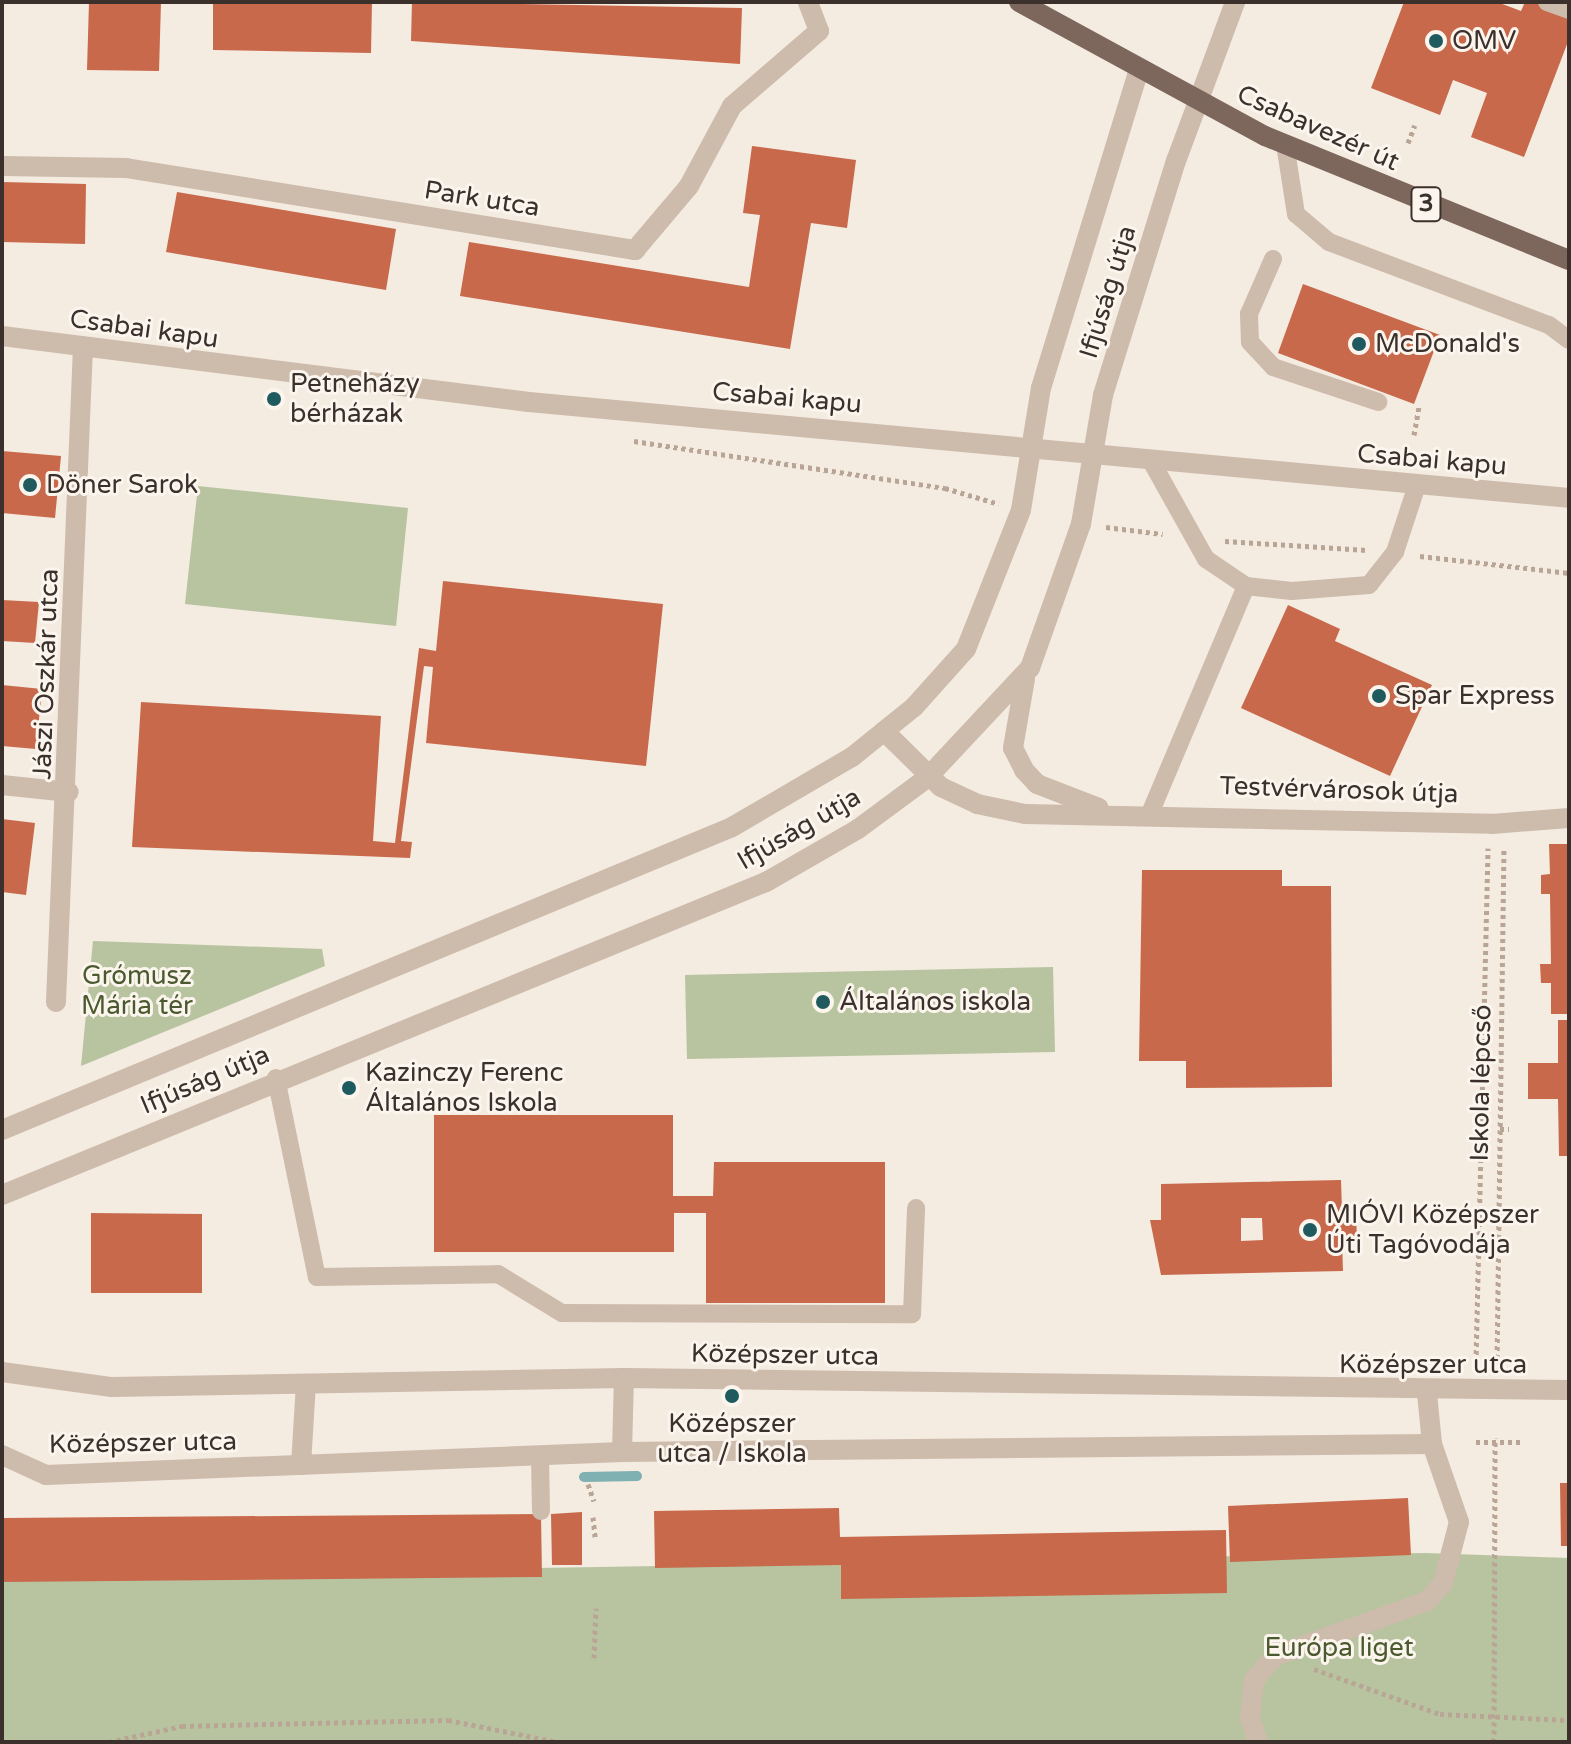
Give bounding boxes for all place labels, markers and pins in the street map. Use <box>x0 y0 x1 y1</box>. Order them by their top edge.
place label: OMV <box>1452 25 1516 57</box>
marker: OMV <box>1427 32 1445 50</box>
place label: McDonald's <box>1375 328 1520 360</box>
marker: McDonald's <box>1350 335 1368 353</box>
place label: Petneházy bérházak <box>290 368 420 430</box>
marker: Petneházy bérházak <box>265 390 283 408</box>
place label: Döner Sarok <box>46 469 198 501</box>
marker: Döner Sarok <box>21 476 39 494</box>
place label: Spar Express <box>1395 680 1555 712</box>
marker: Spar Express <box>1370 687 1388 705</box>
place label: Általános iskola <box>839 986 1031 1018</box>
marker: Általános iskola <box>814 993 832 1011</box>
place label: Kazinczy Ferenc Általános Iskola <box>365 1057 563 1118</box>
marker: Kazinczy Ferenc Általános Iskola <box>340 1079 358 1097</box>
place label: MIÓVI Középszer Úti Tagóvodája <box>1326 1199 1539 1260</box>
marker: MIÓVI Középszer Úti Tagóvodája <box>1301 1221 1319 1239</box>
marker: Középszer utca / Iskola <box>723 1387 741 1405</box>
place label: Középszer utca / Iskola <box>657 1408 807 1470</box>

